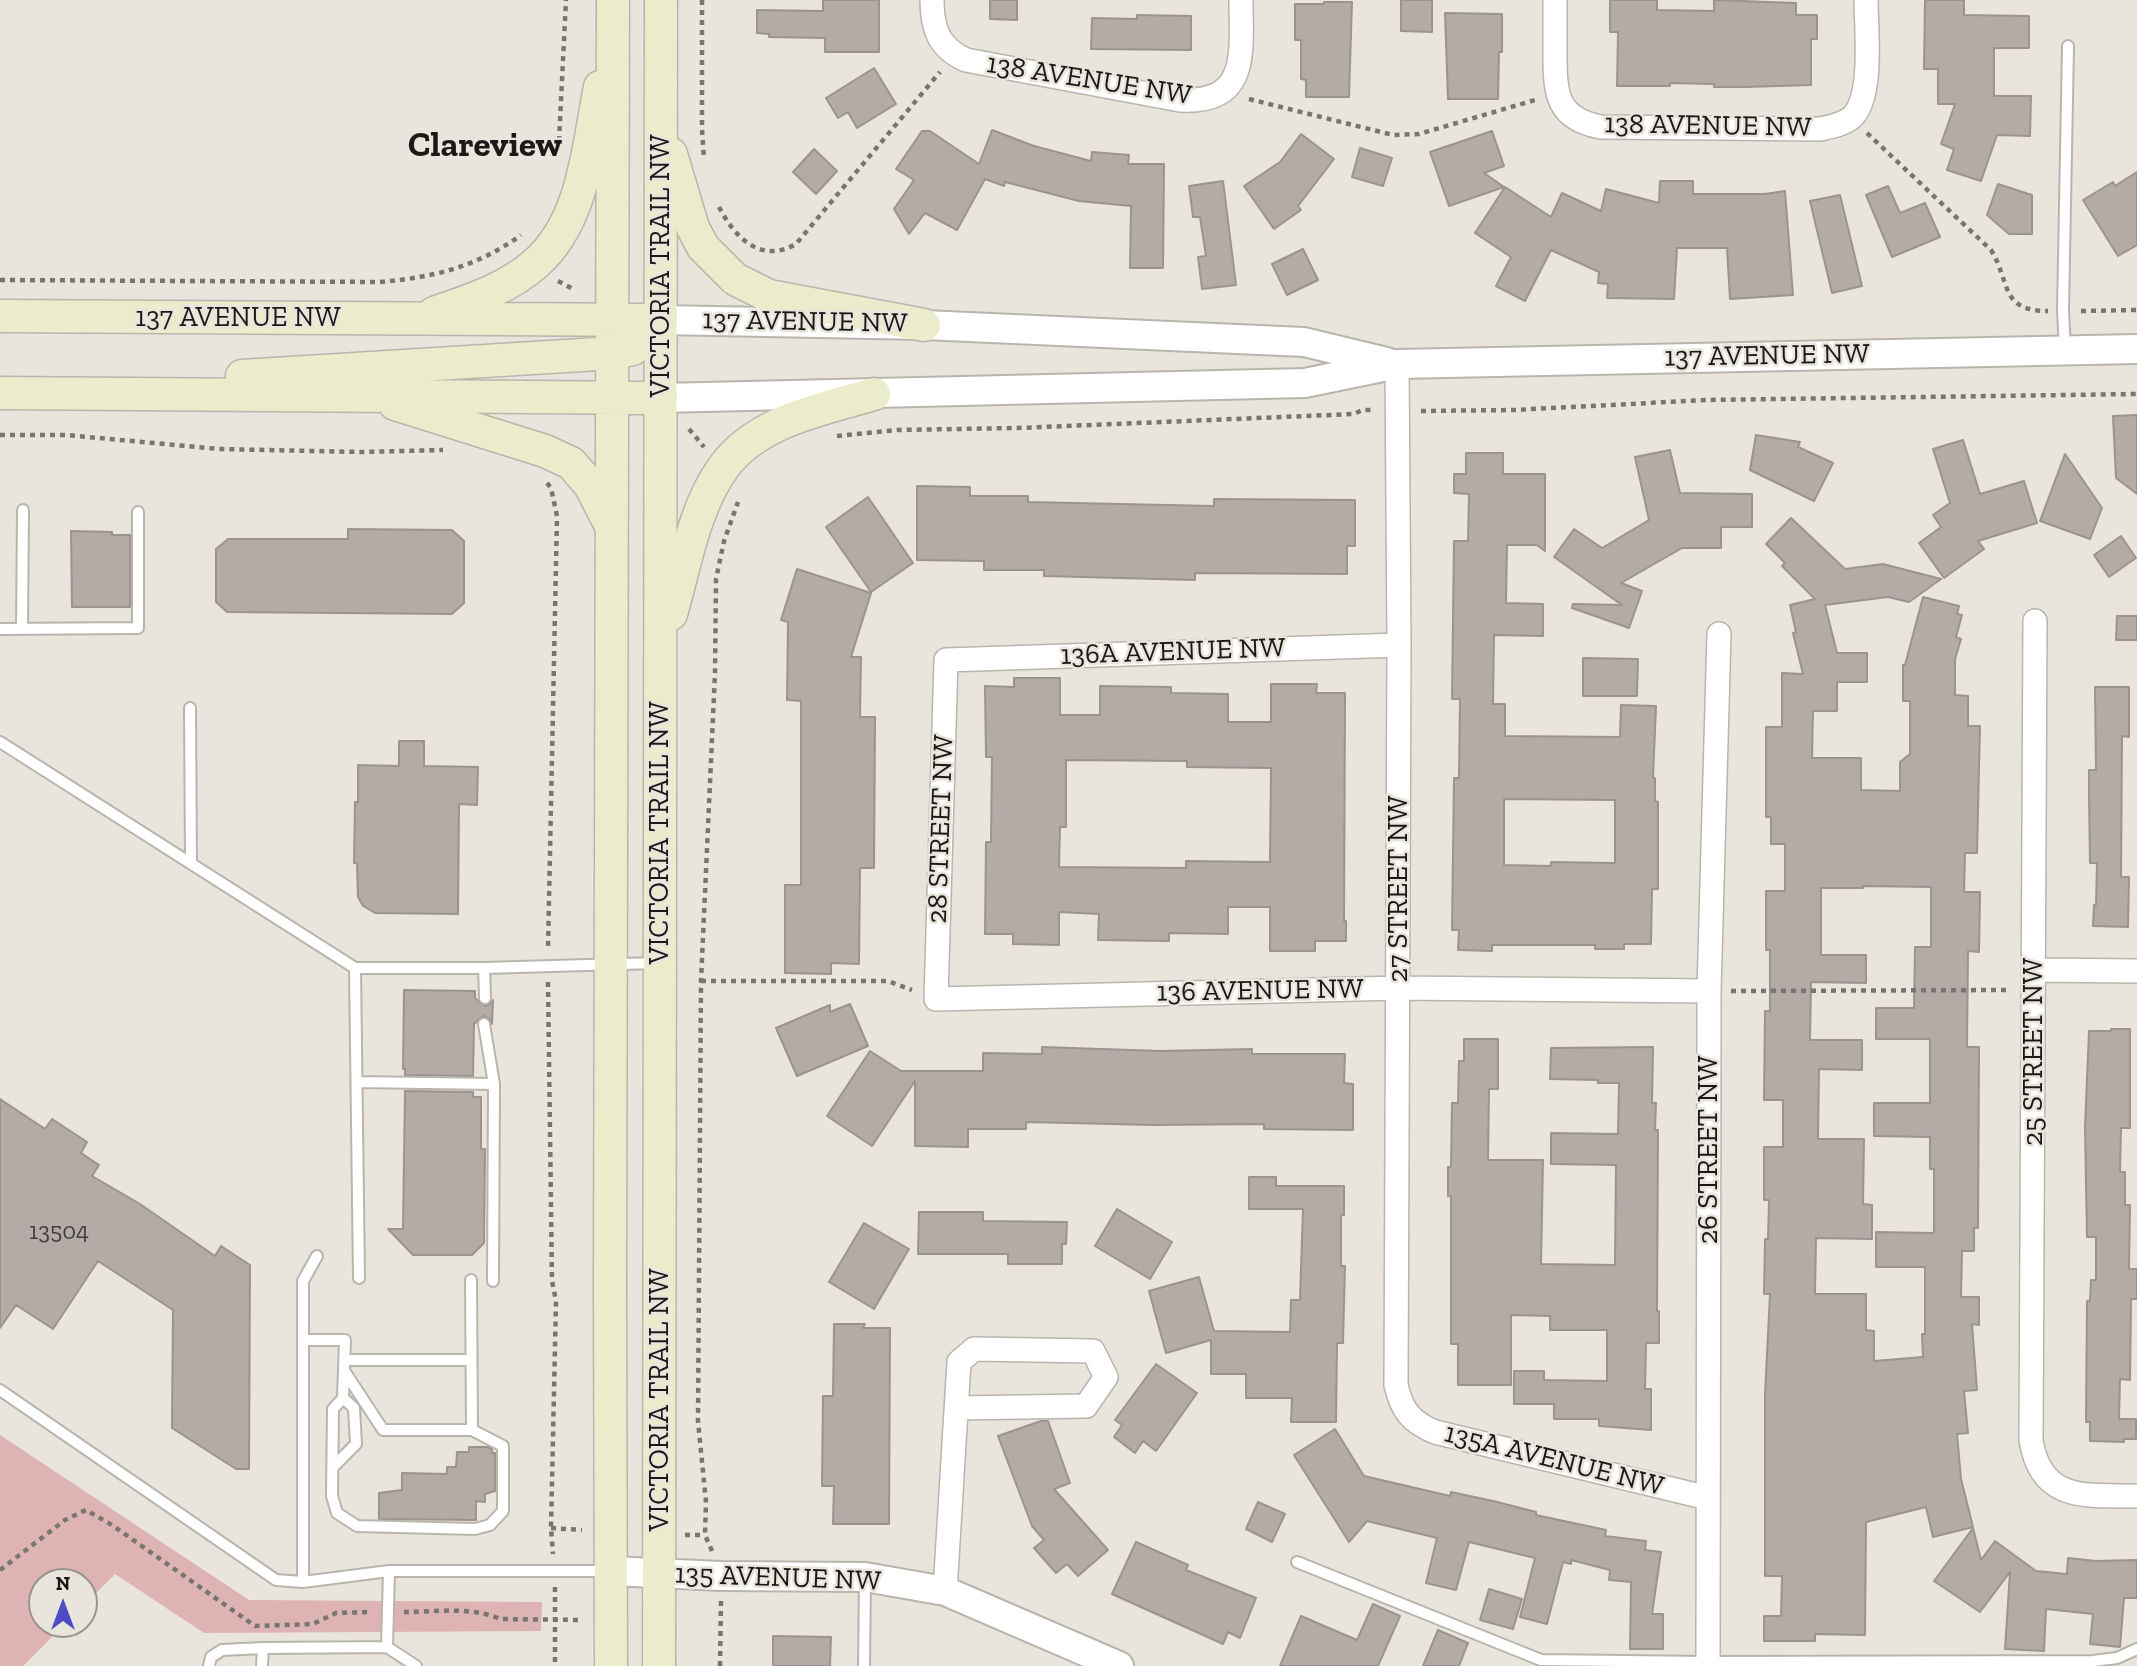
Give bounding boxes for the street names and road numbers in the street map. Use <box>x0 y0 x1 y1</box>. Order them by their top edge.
street label: 138 AVENUE NW <box>984 47 1194 113</box>
street label: 138 AVENUE NW <box>1604 107 1812 145</box>
street label: VICTORIA TRAIL NW <box>644 134 678 398</box>
street label: 137 AVENUE NW <box>135 301 341 335</box>
street label: 137 AVENUE NW <box>702 303 908 341</box>
street label: 137 AVENUE NW <box>1664 337 1870 375</box>
street label: 136A AVENUE NW <box>1060 631 1286 673</box>
street label: VICTORIA TRAIL NW <box>643 701 677 965</box>
street label: 28 STREET NW <box>921 734 961 924</box>
street label: 27 STREET NW <box>1382 796 1416 982</box>
street label: 25 STREET NW <box>2017 958 2051 1146</box>
street label: 136 AVENUE NW <box>1156 972 1364 1010</box>
street label: 26 STREET NW <box>1692 1056 1726 1244</box>
street label: VICTORIA TRAIL NW <box>643 1268 677 1532</box>
street label: 135A AVENUE NW <box>1441 1417 1667 1503</box>
street label: 135 AVENUE NW <box>674 1558 882 1598</box>

